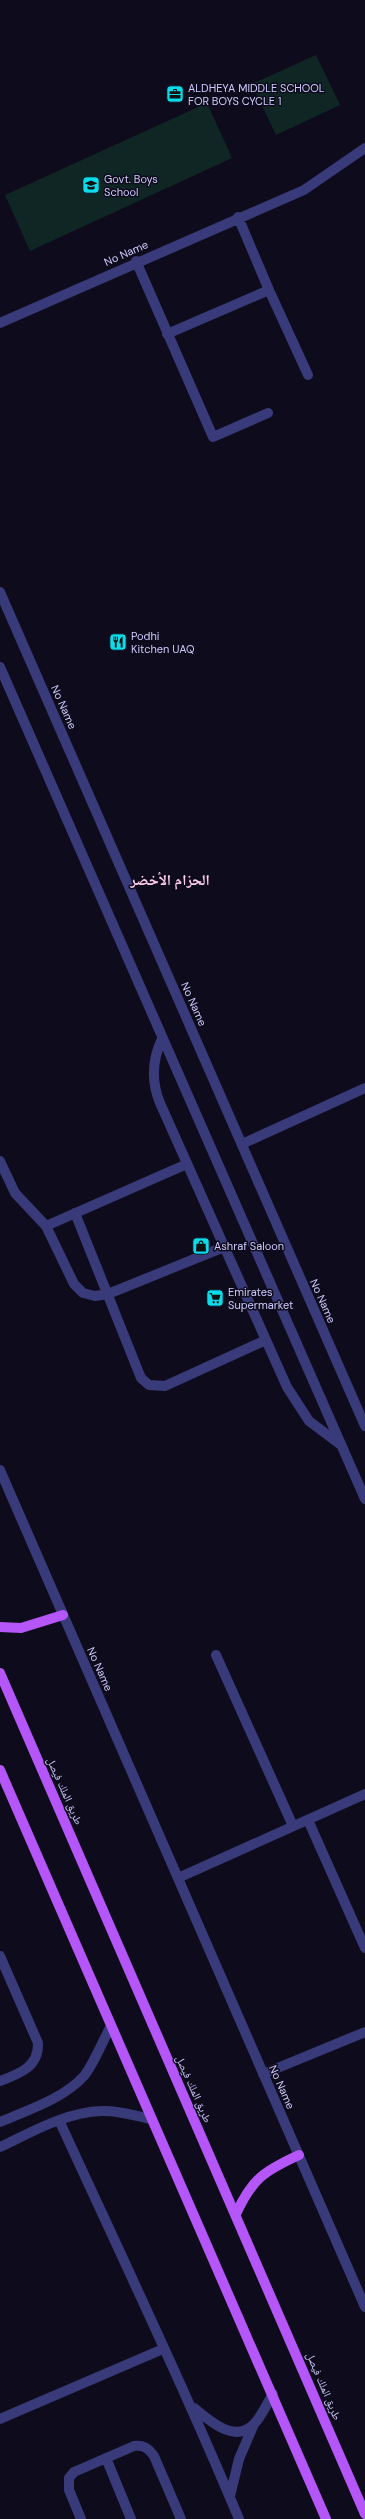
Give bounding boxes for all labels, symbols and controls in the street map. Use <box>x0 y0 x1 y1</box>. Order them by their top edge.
place label: ALDHEYA MIDDLE SCHOOL FOR BOYS CYCLE 1 <box>188 81 325 108</box>
office icon: ALDHEYA MIDDLE SCHOOL FOR BOYS CYCLE 1 <box>165 84 185 104</box>
place label: Govt. Boys School <box>104 172 158 199</box>
school or university icon: Govt. Boys School <box>81 175 101 195</box>
street label: No Name <box>102 237 150 269</box>
place label: Podhi Kitchen UAQ <box>131 629 195 656</box>
restaurant icon: Podhi Kitchen UAQ <box>108 632 128 652</box>
street label: No Name <box>48 683 80 731</box>
district label: الحزام الأخضر <box>129 870 210 890</box>
street label: No Name <box>178 980 210 1028</box>
shop icon: Ashraf Saloon <box>191 1236 211 1256</box>
place label: Ashraf Saloon <box>214 1239 284 1253</box>
street label: No Name <box>307 1277 339 1325</box>
place label: Emirates Supermarket <box>228 1285 293 1312</box>
supermarket icon: Emirates Supermarket <box>205 1288 225 1308</box>
street label: No Name <box>84 1645 116 1693</box>
street label: طريق الملك فيصل <box>44 1755 86 1827</box>
street label: طريق الملك فيصل <box>173 2053 215 2125</box>
street label: No Name <box>266 2063 298 2111</box>
street label: طريق الملك فيصل <box>303 2350 345 2422</box>

